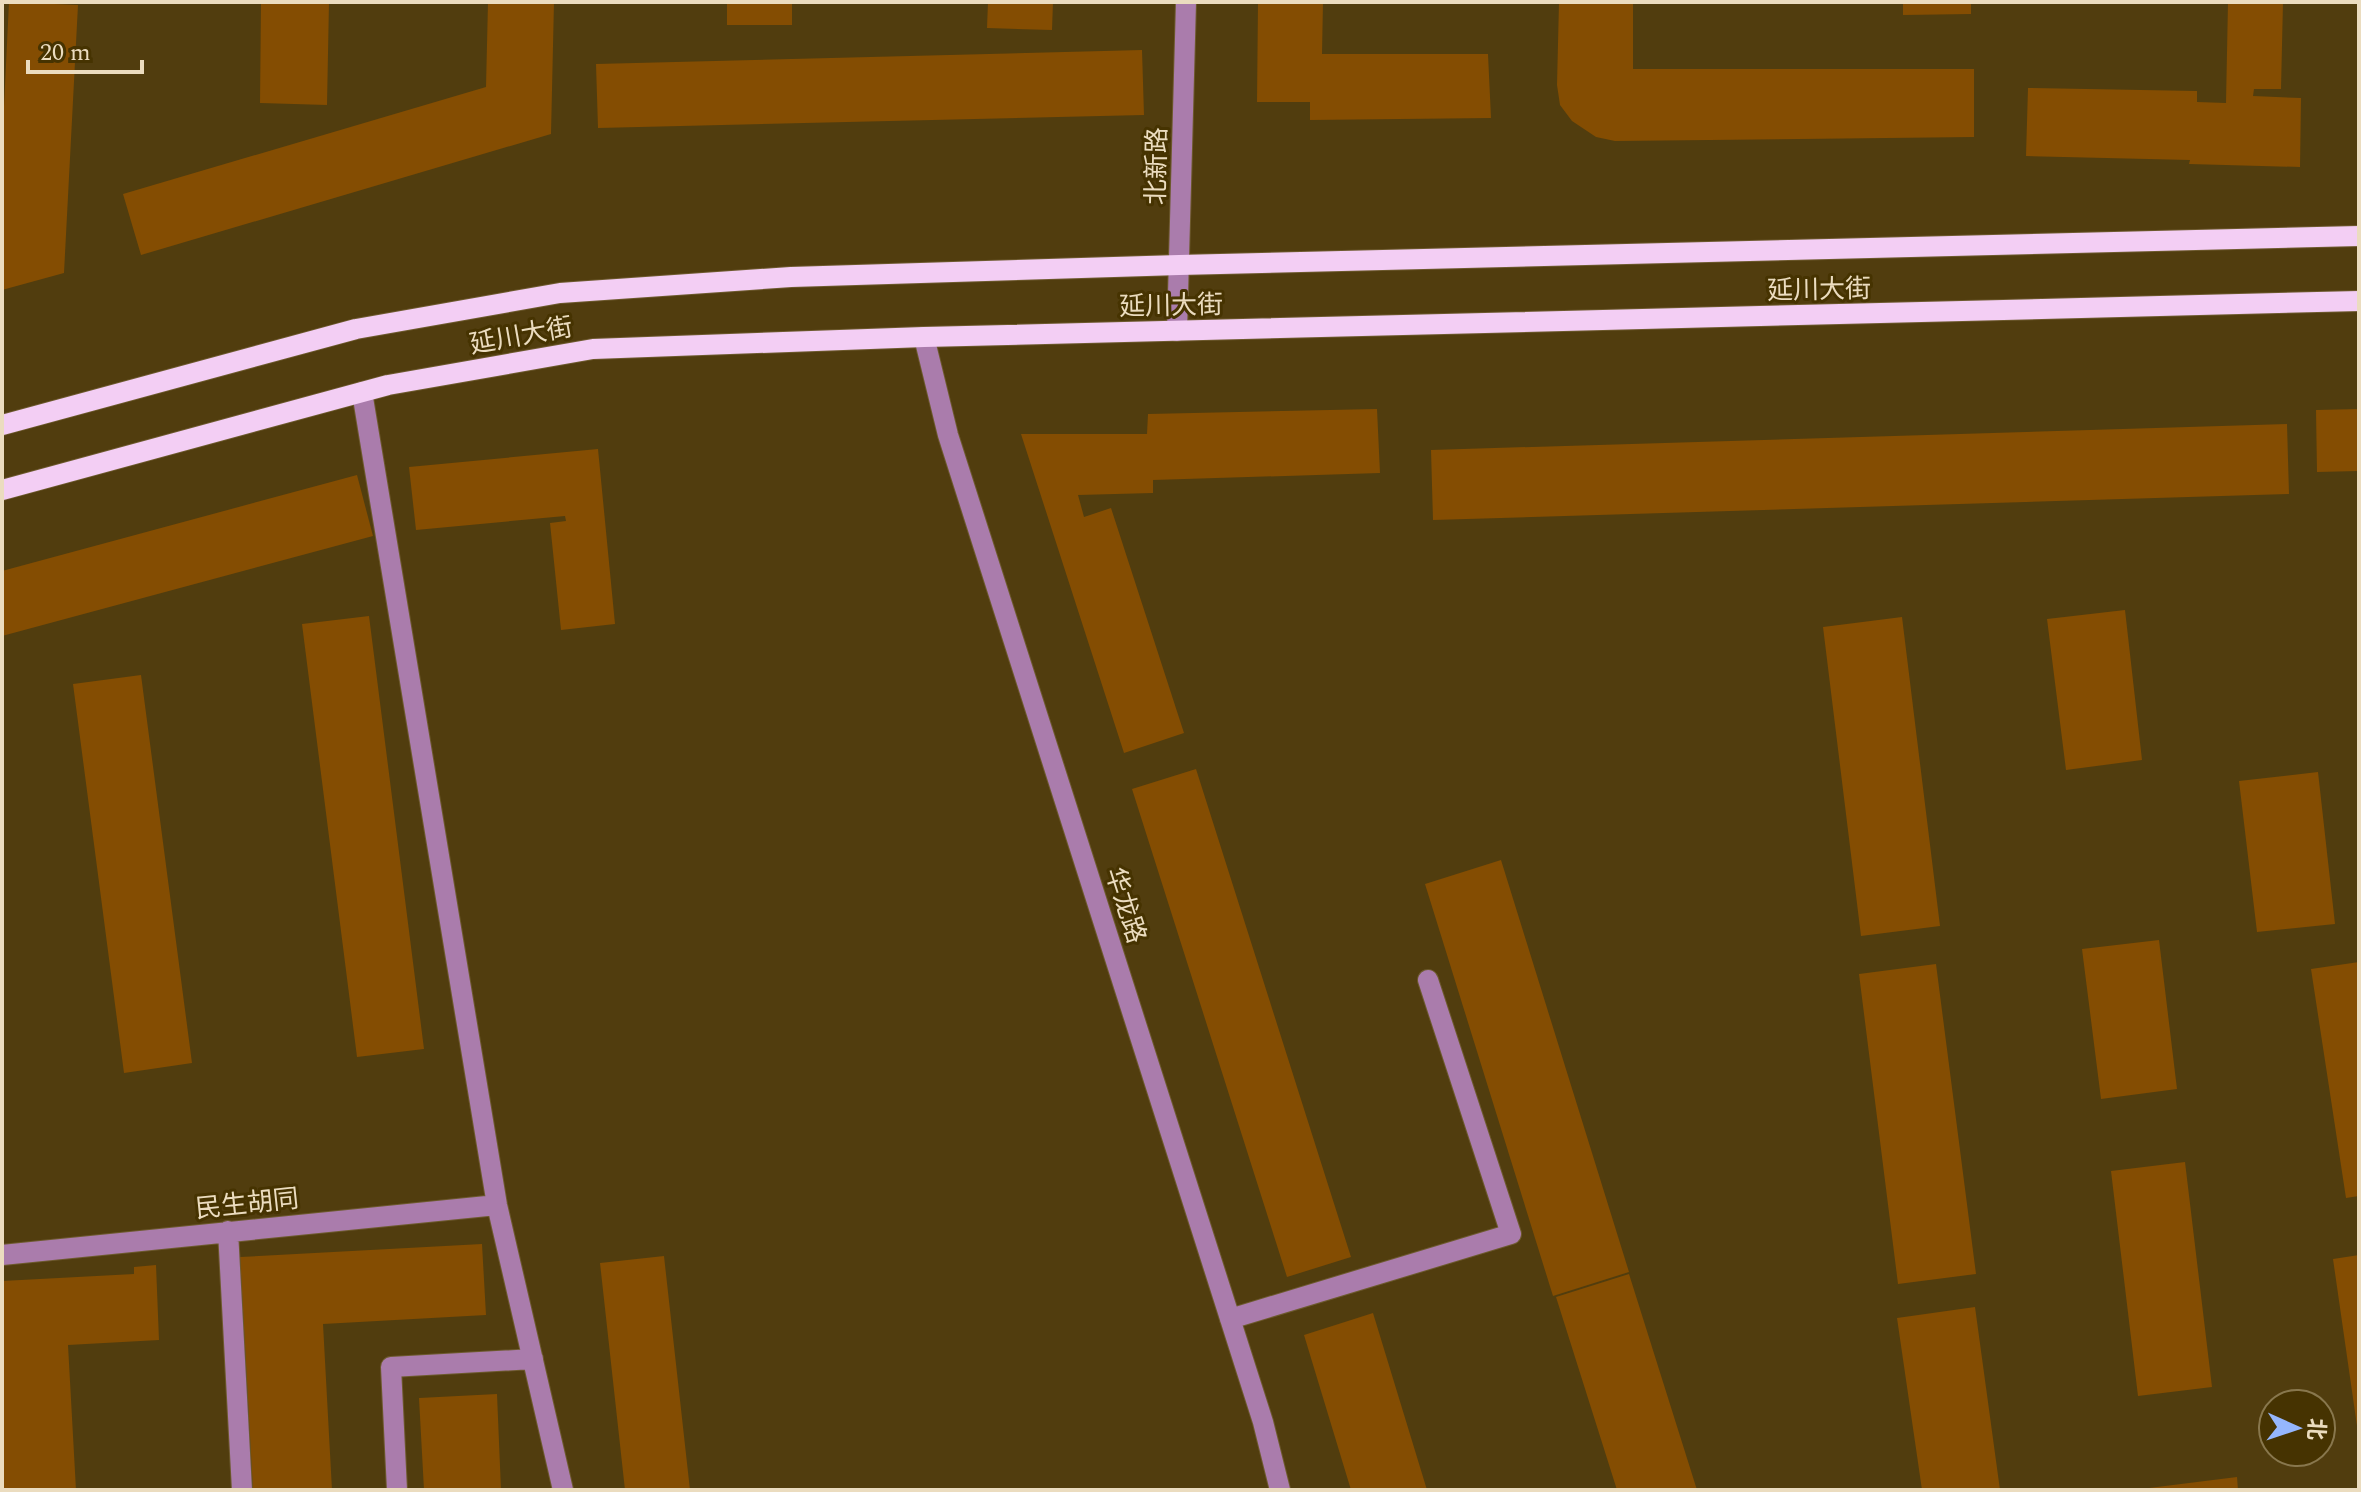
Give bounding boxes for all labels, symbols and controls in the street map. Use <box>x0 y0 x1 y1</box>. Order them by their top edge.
scale bar <box>28 24 142 74</box>
text: 20 m <box>40 35 91 71</box>
street label: 北新路 <box>1136 127 1178 205</box>
street label: 延川大街 <box>1767 269 1871 311</box>
street label: 延川大街 <box>1119 285 1223 327</box>
street label: 延川大街 <box>466 307 576 365</box>
street label: 华龙路 <box>1094 862 1156 949</box>
street label: 民生胡同 <box>193 1179 301 1229</box>
north arrow <box>2257 1388 2337 1468</box>
text: 北 <box>2298 1417 2333 1441</box>

